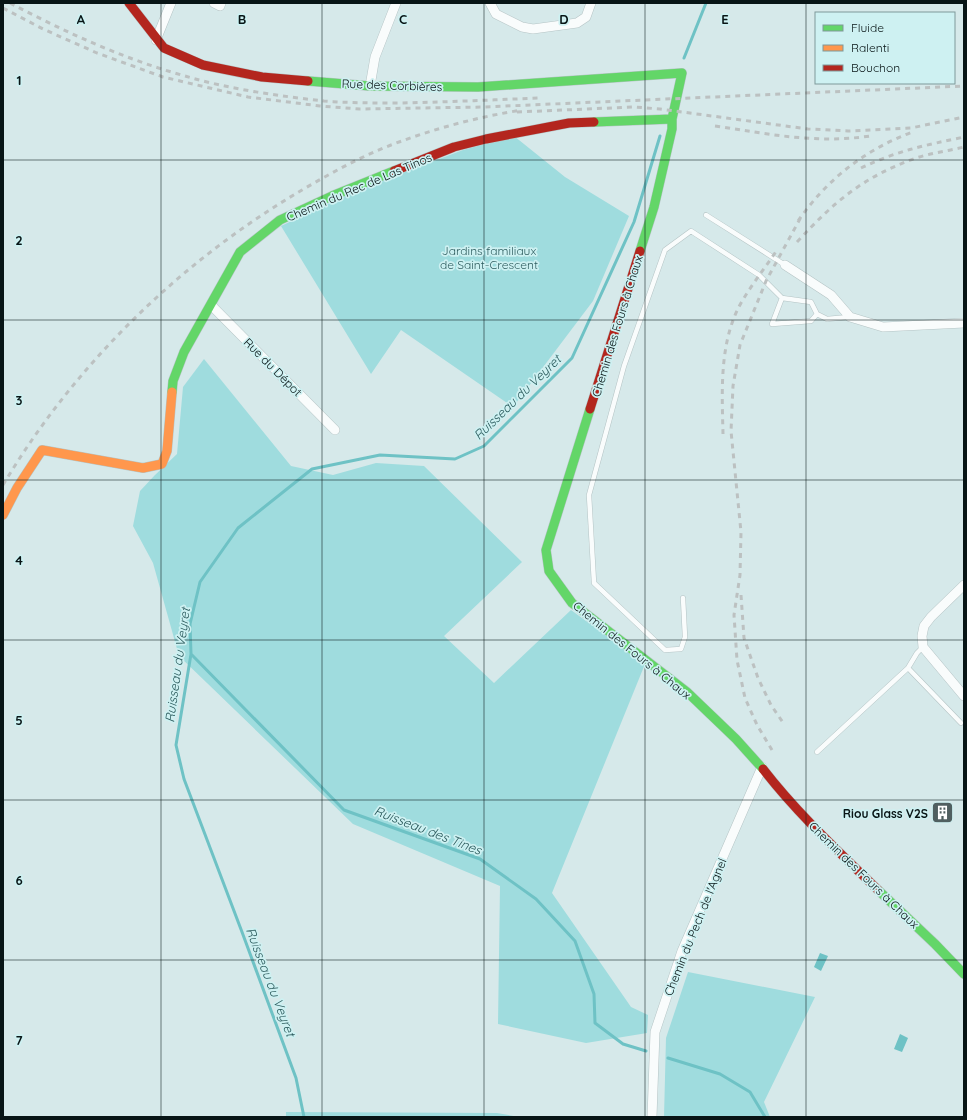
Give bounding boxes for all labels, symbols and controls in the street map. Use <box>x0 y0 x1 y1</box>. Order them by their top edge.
text: A <box>77 11 86 27</box>
text: B <box>238 11 246 27</box>
text: C <box>399 11 407 27</box>
text: D <box>559 11 569 27</box>
text: E <box>721 11 729 27</box>
legend <box>815 12 955 84</box>
text: Fluide <box>851 20 884 35</box>
text: Ralenti <box>851 40 889 55</box>
text: Bouchon <box>851 60 900 75</box>
text: 1 <box>16 72 22 88</box>
street label: Rue des Corbières <box>341 76 443 94</box>
street label: Chemin du Rec de Las Tinos <box>284 149 434 224</box>
text: 2 <box>15 232 23 248</box>
park label: Jardins familiaux de Saint-Crescent <box>440 243 538 272</box>
street label: Chemin des Fours à Chaux <box>588 253 646 399</box>
street label: Rue du Dépot <box>241 335 305 399</box>
water label: Ruisseau du Veyret <box>470 350 565 443</box>
text: 3 <box>16 392 23 408</box>
text: 4 <box>15 552 23 568</box>
street label: Chemin des Fours à Chaux <box>570 598 694 702</box>
water label: Ruisseau du Veyret <box>161 605 193 723</box>
text: 5 <box>15 712 23 728</box>
building icon: Riou Glass V2S <box>930 800 956 826</box>
water label: Ruisseau des Tines <box>372 802 485 858</box>
place label: Riou Glass V2S <box>843 806 928 821</box>
street label: Chemin des Fours à Chaux <box>806 818 922 932</box>
street label: Chemin du Pech de l'Agnel <box>661 856 729 998</box>
text: 6 <box>15 872 23 888</box>
water label: Ruisseau du Veyret <box>243 925 300 1040</box>
text: 7 <box>15 1032 23 1048</box>

